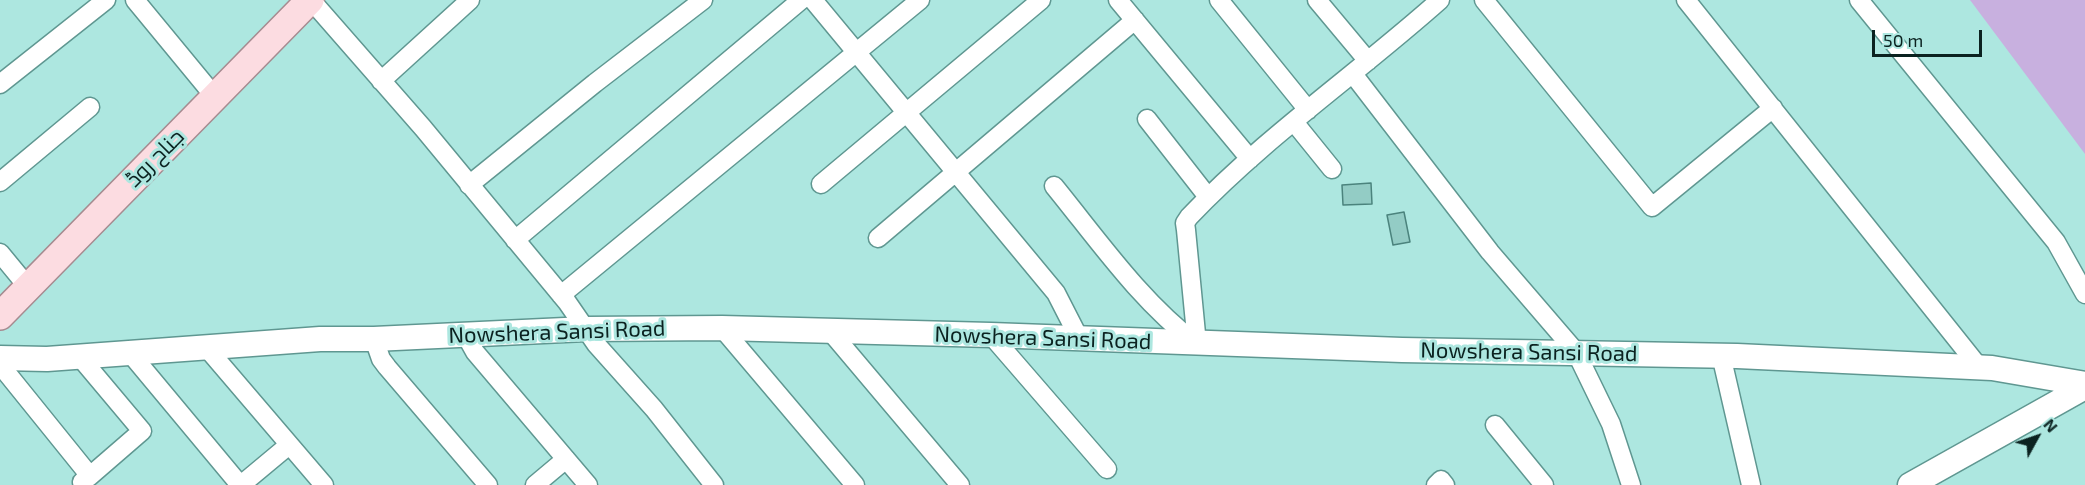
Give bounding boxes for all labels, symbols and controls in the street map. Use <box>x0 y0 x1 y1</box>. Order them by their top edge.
scale bar <box>1875 18 1984 56</box>
text: 50 m <box>1883 29 1923 51</box>
street label: جناح روڈ <box>120 123 190 193</box>
street label: Nowshera Sansi Road <box>448 315 666 349</box>
street label: Nowshera Sansi Road <box>934 321 1152 355</box>
street label: Nowshera Sansi Road <box>1420 337 1638 367</box>
north arrow <box>2007 407 2067 467</box>
text: N <box>2040 415 2062 436</box>

